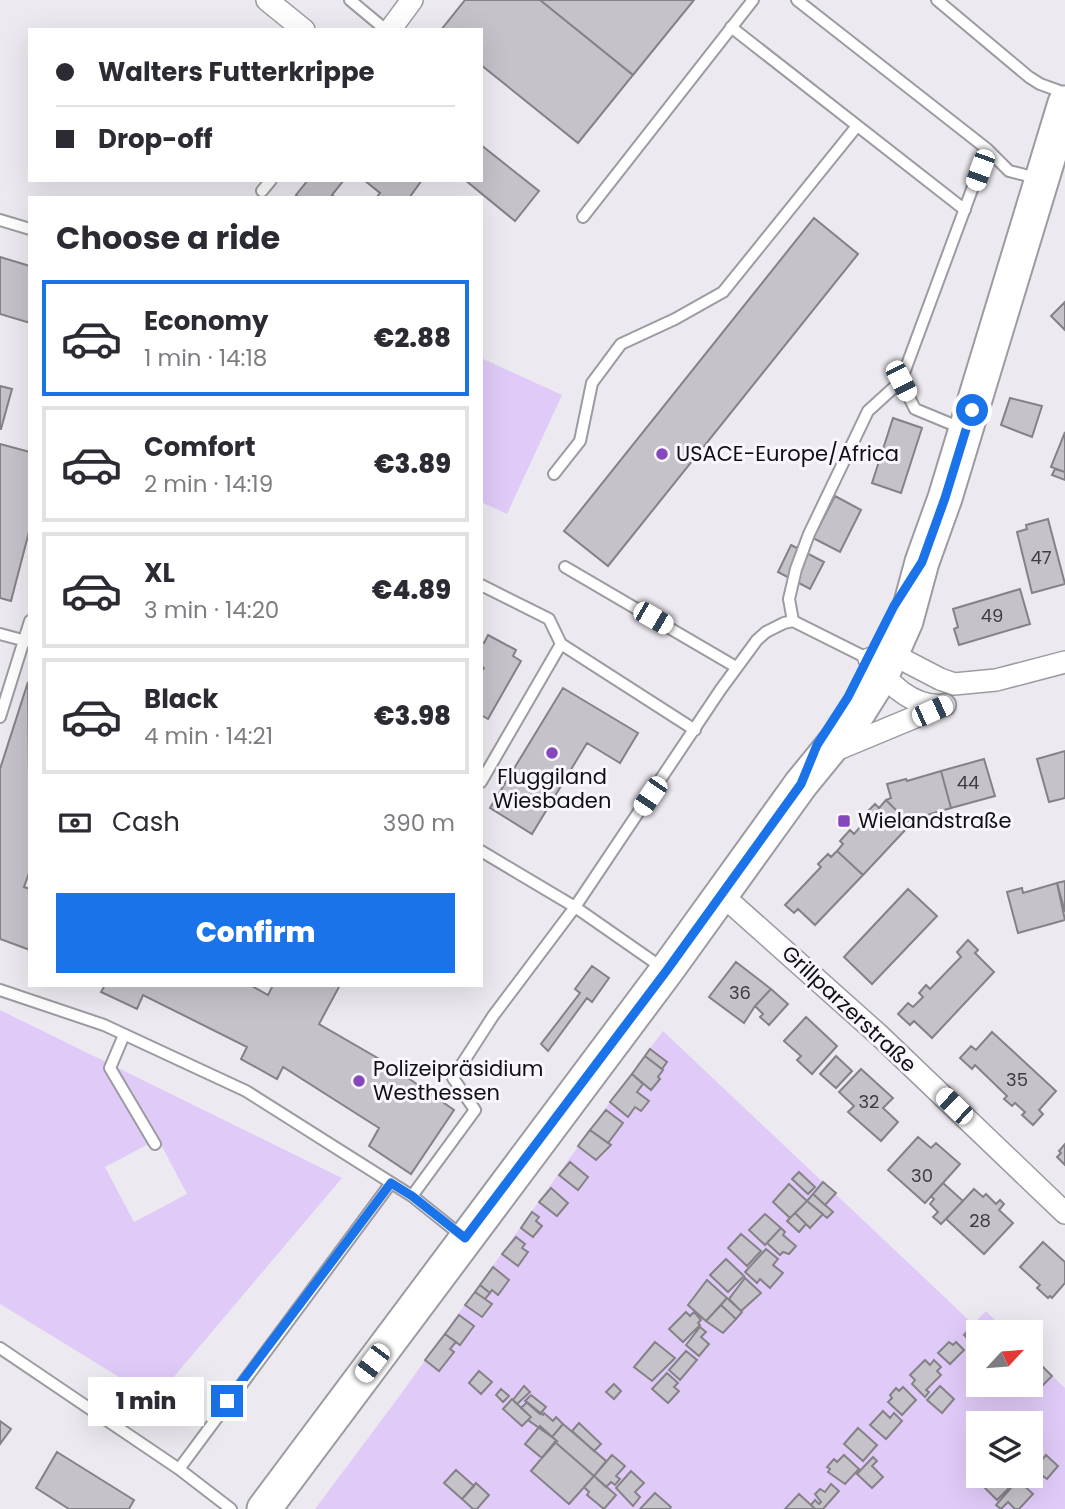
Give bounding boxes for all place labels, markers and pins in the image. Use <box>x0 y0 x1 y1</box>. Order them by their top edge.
place label: USACE-Europe/Africa <box>676 439 899 468</box>
marker: USACE-Europe/Africa <box>654 446 670 462</box>
marker: Fluggiland Wiesbaden <box>544 745 560 761</box>
place label: Fluggiland Wiesbaden <box>493 762 611 815</box>
place label: Wielandstraße <box>858 806 1012 835</box>
marker: Wielandstraße <box>836 813 852 829</box>
place label: Polizeipräsidium Westhessen <box>373 1054 543 1107</box>
marker: Polizeipräsidium Westhessen <box>351 1073 367 1089</box>

